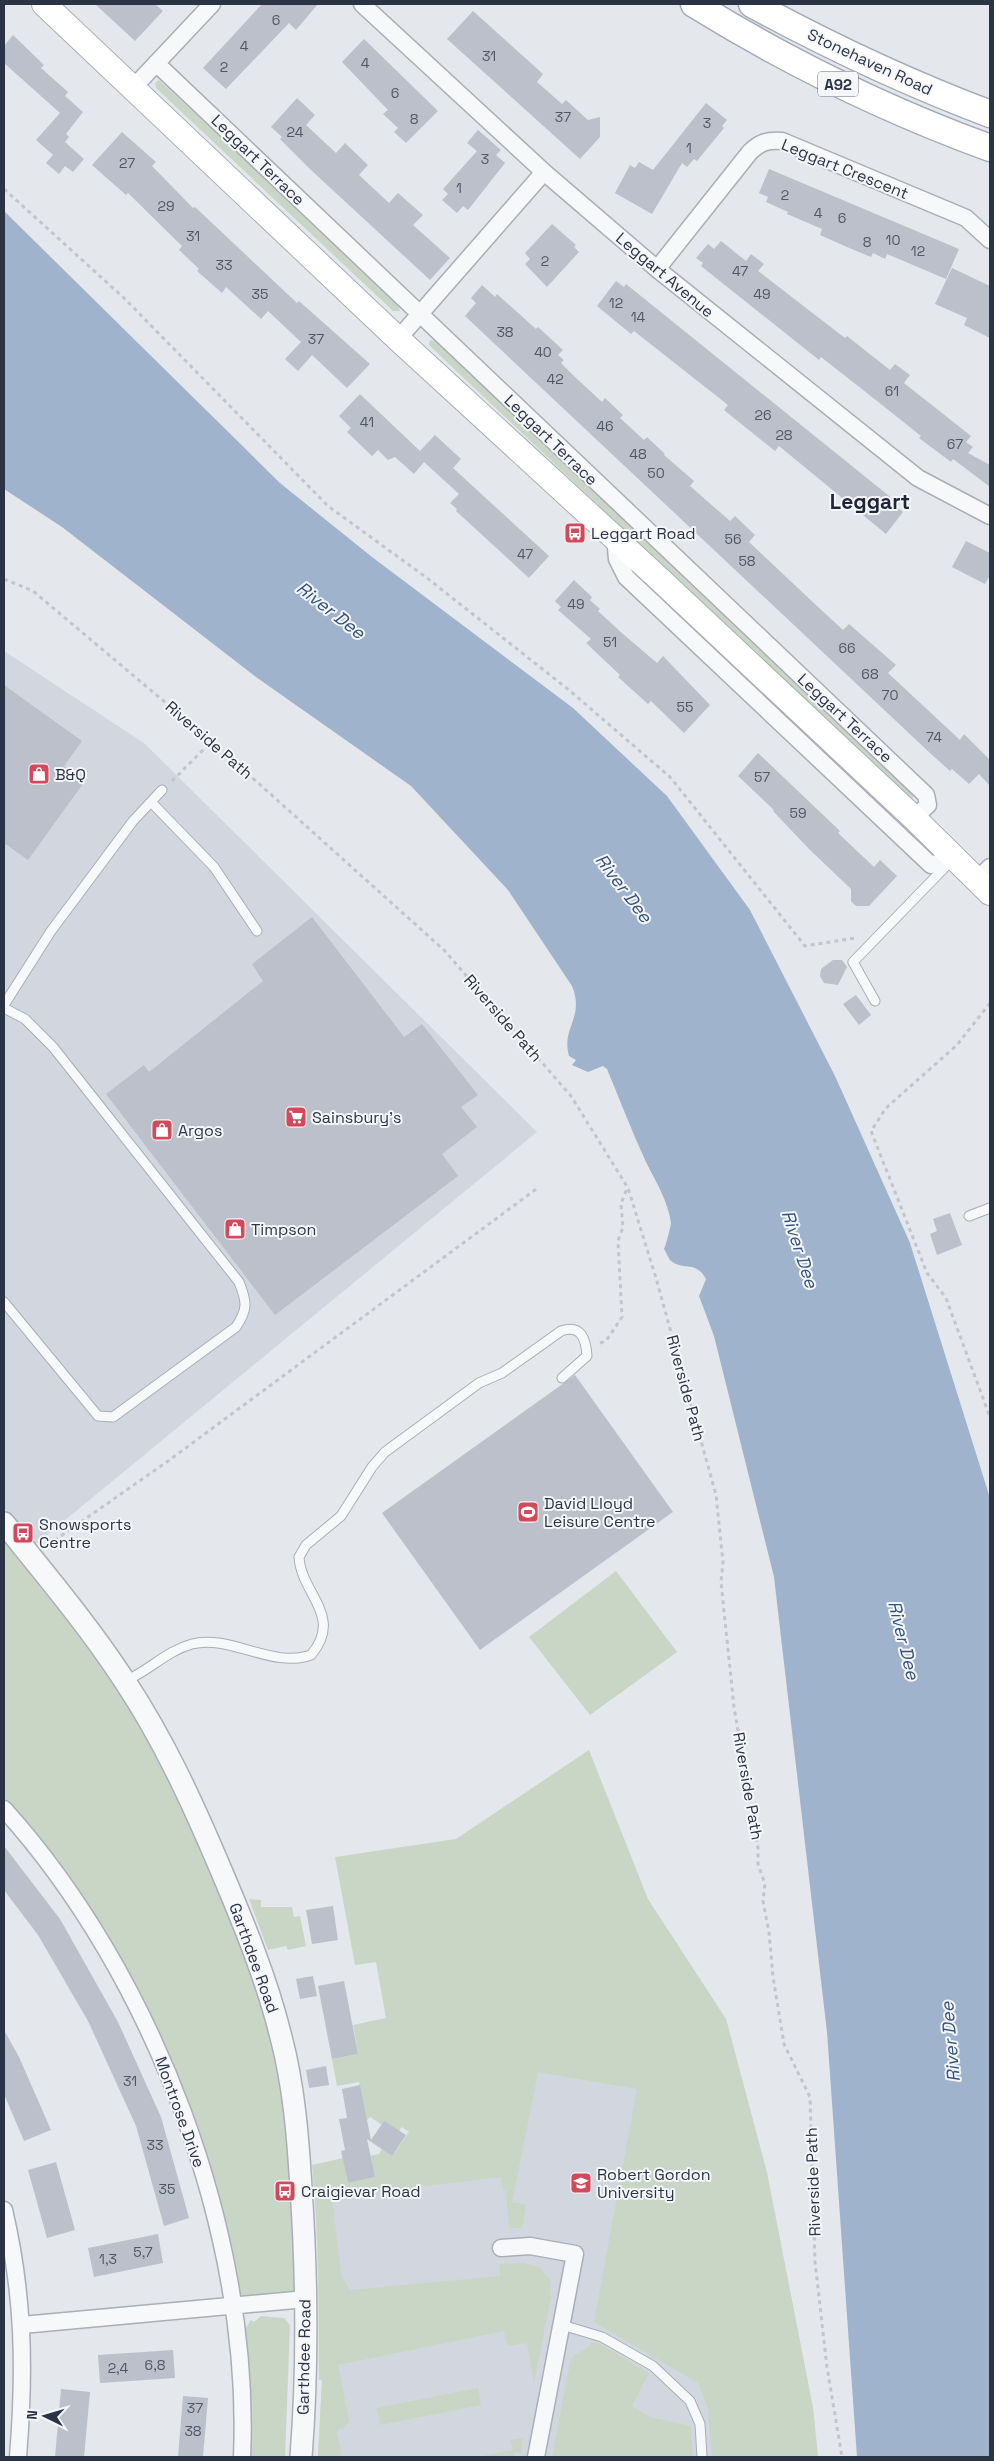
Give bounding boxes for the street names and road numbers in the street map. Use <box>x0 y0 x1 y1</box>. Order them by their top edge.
street label: Stonehaven Road <box>804 24 936 100</box>
road number: A92 <box>818 72 858 96</box>
street label: Leggart Terrace <box>207 110 309 210</box>
street label: Leggart Crescent <box>778 134 912 204</box>
street label: Leggart Avenue <box>612 228 718 322</box>
street label: Leggart Terrace <box>500 390 602 490</box>
street label: Leggart Terrace <box>793 669 897 767</box>
street label: Riverside Path <box>161 696 257 784</box>
street label: Riverside Path <box>459 970 547 1066</box>
street label: Riverside Path <box>662 1333 710 1443</box>
street label: Riverside Path <box>728 1730 768 1842</box>
street label: Garthdee Road <box>224 1900 284 2016</box>
street label: Montrose Drive <box>150 2054 210 2170</box>
street label: Riverside Path <box>801 2127 825 2237</box>
street label: Garthdee Road <box>292 2299 316 2415</box>

